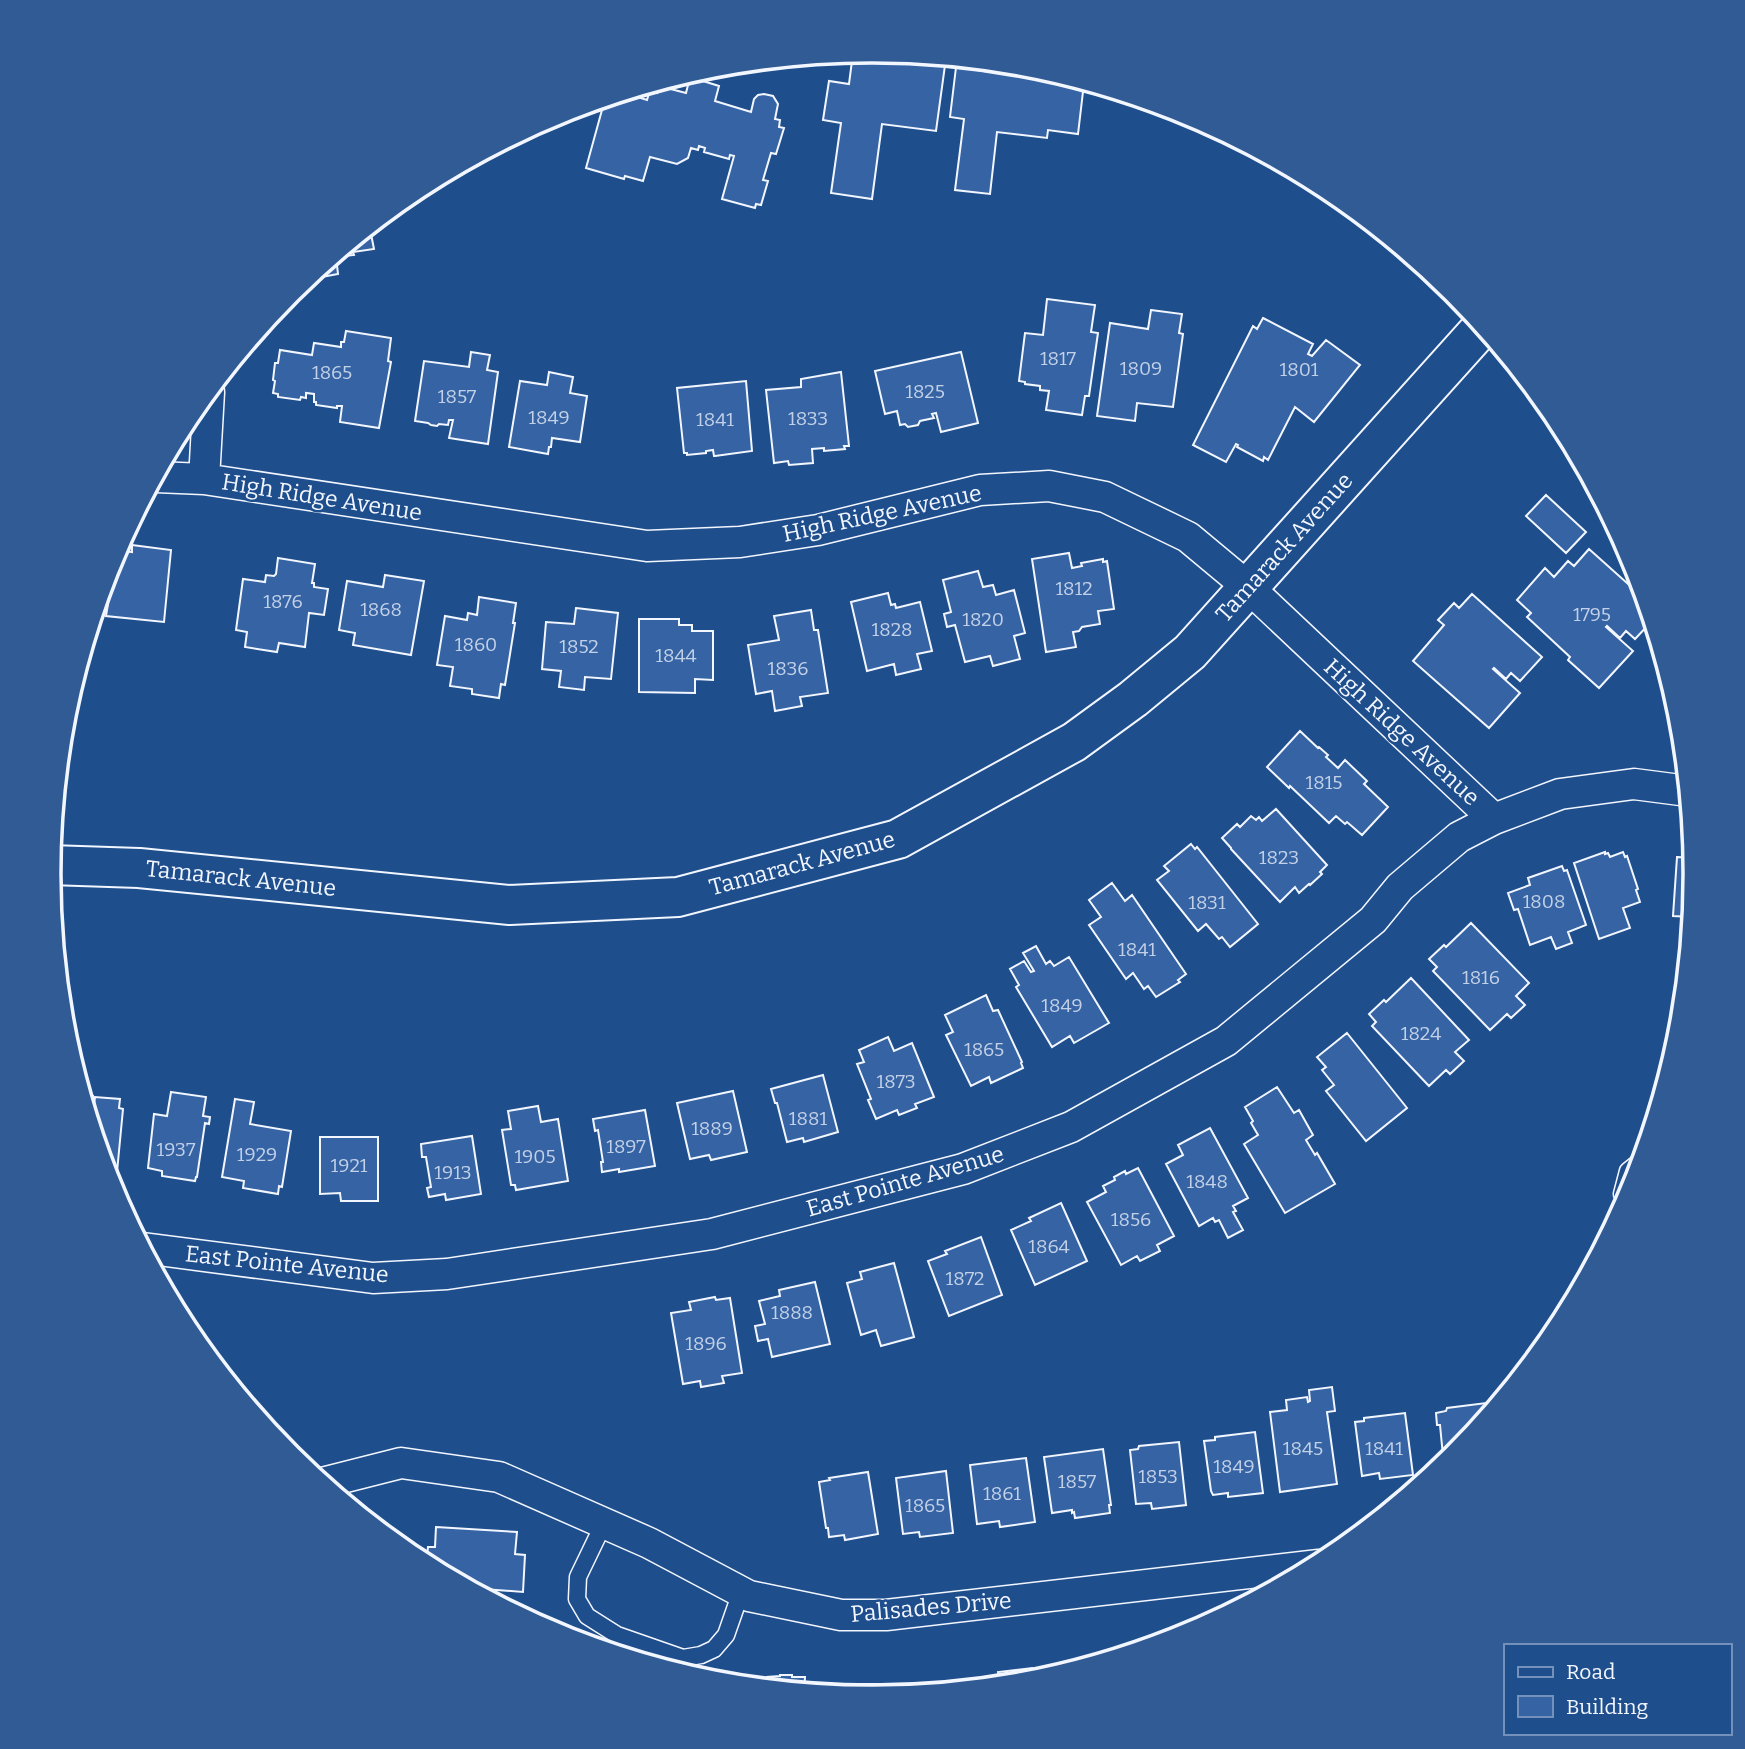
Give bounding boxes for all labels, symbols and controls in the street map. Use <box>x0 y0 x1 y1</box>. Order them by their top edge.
house number: 1817 <box>1040 347 1077 370</box>
house number: 1809 <box>1120 357 1162 380</box>
house number: 1801 <box>1280 358 1319 381</box>
house number: 1865 <box>312 361 352 384</box>
house number: 1825 <box>905 380 945 403</box>
house number: 1857 <box>438 385 477 408</box>
house number: 1849 <box>528 406 570 429</box>
house number: 1833 <box>788 407 828 430</box>
house number: 1841 <box>696 408 734 431</box>
street label: High Ridge Avenue <box>220 467 424 527</box>
street label: Tamarack Avenue <box>1210 467 1358 627</box>
street label: High Ridge Avenue <box>780 478 984 548</box>
house number: 1812 <box>1055 577 1093 600</box>
house number: 1876 <box>263 590 303 613</box>
house number: 1868 <box>360 598 402 621</box>
house number: 1795 <box>1573 603 1611 626</box>
house number: 1820 <box>962 608 1004 631</box>
house number: 1828 <box>872 618 912 641</box>
house number: 1860 <box>455 633 497 656</box>
house number: 1852 <box>559 635 599 658</box>
house number: 1844 <box>655 644 697 667</box>
street label: High Ridge Avenue <box>1318 653 1486 811</box>
house number: 1836 <box>768 657 808 680</box>
house number: 1815 <box>1306 771 1343 794</box>
street label: Tamarack Avenue <box>706 825 898 901</box>
house number: 1823 <box>1259 846 1299 869</box>
street label: Tamarack Avenue <box>144 854 338 902</box>
house number: 1808 <box>1523 890 1565 913</box>
house number: 1831 <box>1188 891 1226 914</box>
house number: 1841 <box>1118 938 1156 961</box>
house number: 1816 <box>1462 966 1500 989</box>
house number: 1849 <box>1041 994 1083 1017</box>
house number: 1824 <box>1401 1022 1441 1045</box>
house number: 1865 <box>964 1038 1004 1061</box>
house number: 1873 <box>876 1070 916 1093</box>
house number: 1881 <box>789 1107 827 1130</box>
house number: 1889 <box>691 1117 733 1140</box>
house number: 1897 <box>606 1135 646 1158</box>
house number: 1937 <box>157 1138 196 1161</box>
street label: East Pointe Avenue <box>803 1139 1007 1223</box>
house number: 1929 <box>237 1143 277 1166</box>
house number: 1905 <box>514 1145 556 1168</box>
house number: 1921 <box>331 1154 368 1177</box>
house number: 1913 <box>434 1161 472 1184</box>
house number: 1848 <box>1186 1170 1228 1193</box>
house number: 1856 <box>1111 1208 1151 1231</box>
house number: 1864 <box>1028 1235 1070 1258</box>
street label: East Pointe Avenue <box>184 1239 390 1289</box>
house number: 1872 <box>946 1267 984 1290</box>
house number: 1888 <box>771 1301 813 1324</box>
house number: 1896 <box>685 1332 727 1355</box>
house number: 1845 <box>1283 1437 1323 1460</box>
house number: 1841 <box>1365 1437 1403 1460</box>
house number: 1849 <box>1213 1455 1255 1478</box>
house number: 1853 <box>1138 1465 1178 1488</box>
house number: 1857 <box>1058 1470 1097 1493</box>
house number: 1861 <box>983 1482 1021 1505</box>
house number: 1865 <box>905 1494 945 1517</box>
street label: Palisades Drive <box>849 1586 1013 1628</box>
legend <box>1504 1644 1731 1735</box>
text: Road <box>1566 1659 1615 1685</box>
text: Building <box>1566 1694 1649 1720</box>

